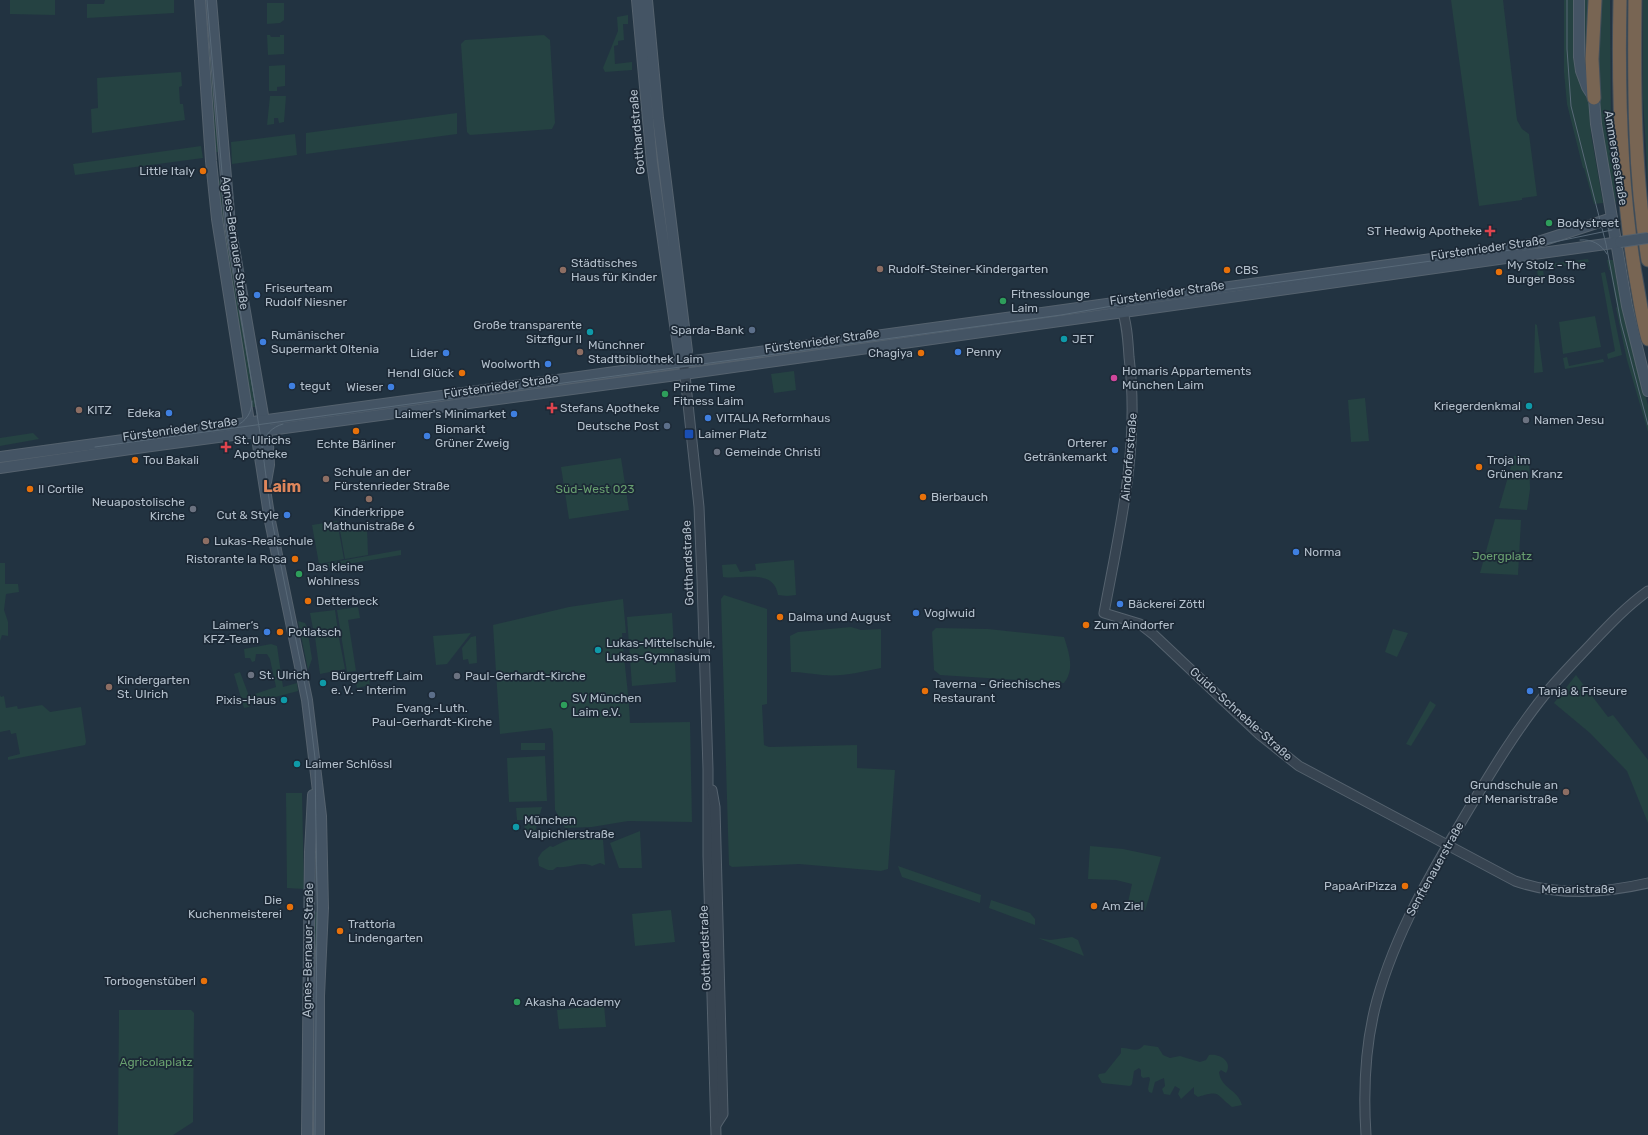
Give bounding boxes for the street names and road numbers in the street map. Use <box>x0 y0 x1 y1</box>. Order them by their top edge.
street label: Gotthardstraße <box>626 88 648 175</box>
street label: Ammerseestraße <box>1602 110 1630 207</box>
street label: Agnes-Bernauer-Straße <box>219 175 251 311</box>
street label: Fürstenrieder Straße <box>1430 233 1547 263</box>
street label: Fürstenrieder Straße <box>1109 278 1226 308</box>
street label: Fürstenrieder Straße <box>764 326 881 356</box>
street label: Fürstenrieder Straße <box>443 371 560 401</box>
street label: Aindorferstraße <box>1118 412 1140 502</box>
street label: Fürstenrieder Straße <box>122 414 239 444</box>
street label: Gotthardstraße <box>680 520 696 606</box>
street label: Guido-Schneble-Straße <box>1187 664 1295 764</box>
street label: Senftenauerstraße <box>1403 819 1467 919</box>
street label: Agnes-Bernauer-Straße <box>300 882 316 1017</box>
street label: Menaristraße <box>1541 882 1615 896</box>
street label: Gotthardstraße <box>697 905 713 991</box>

